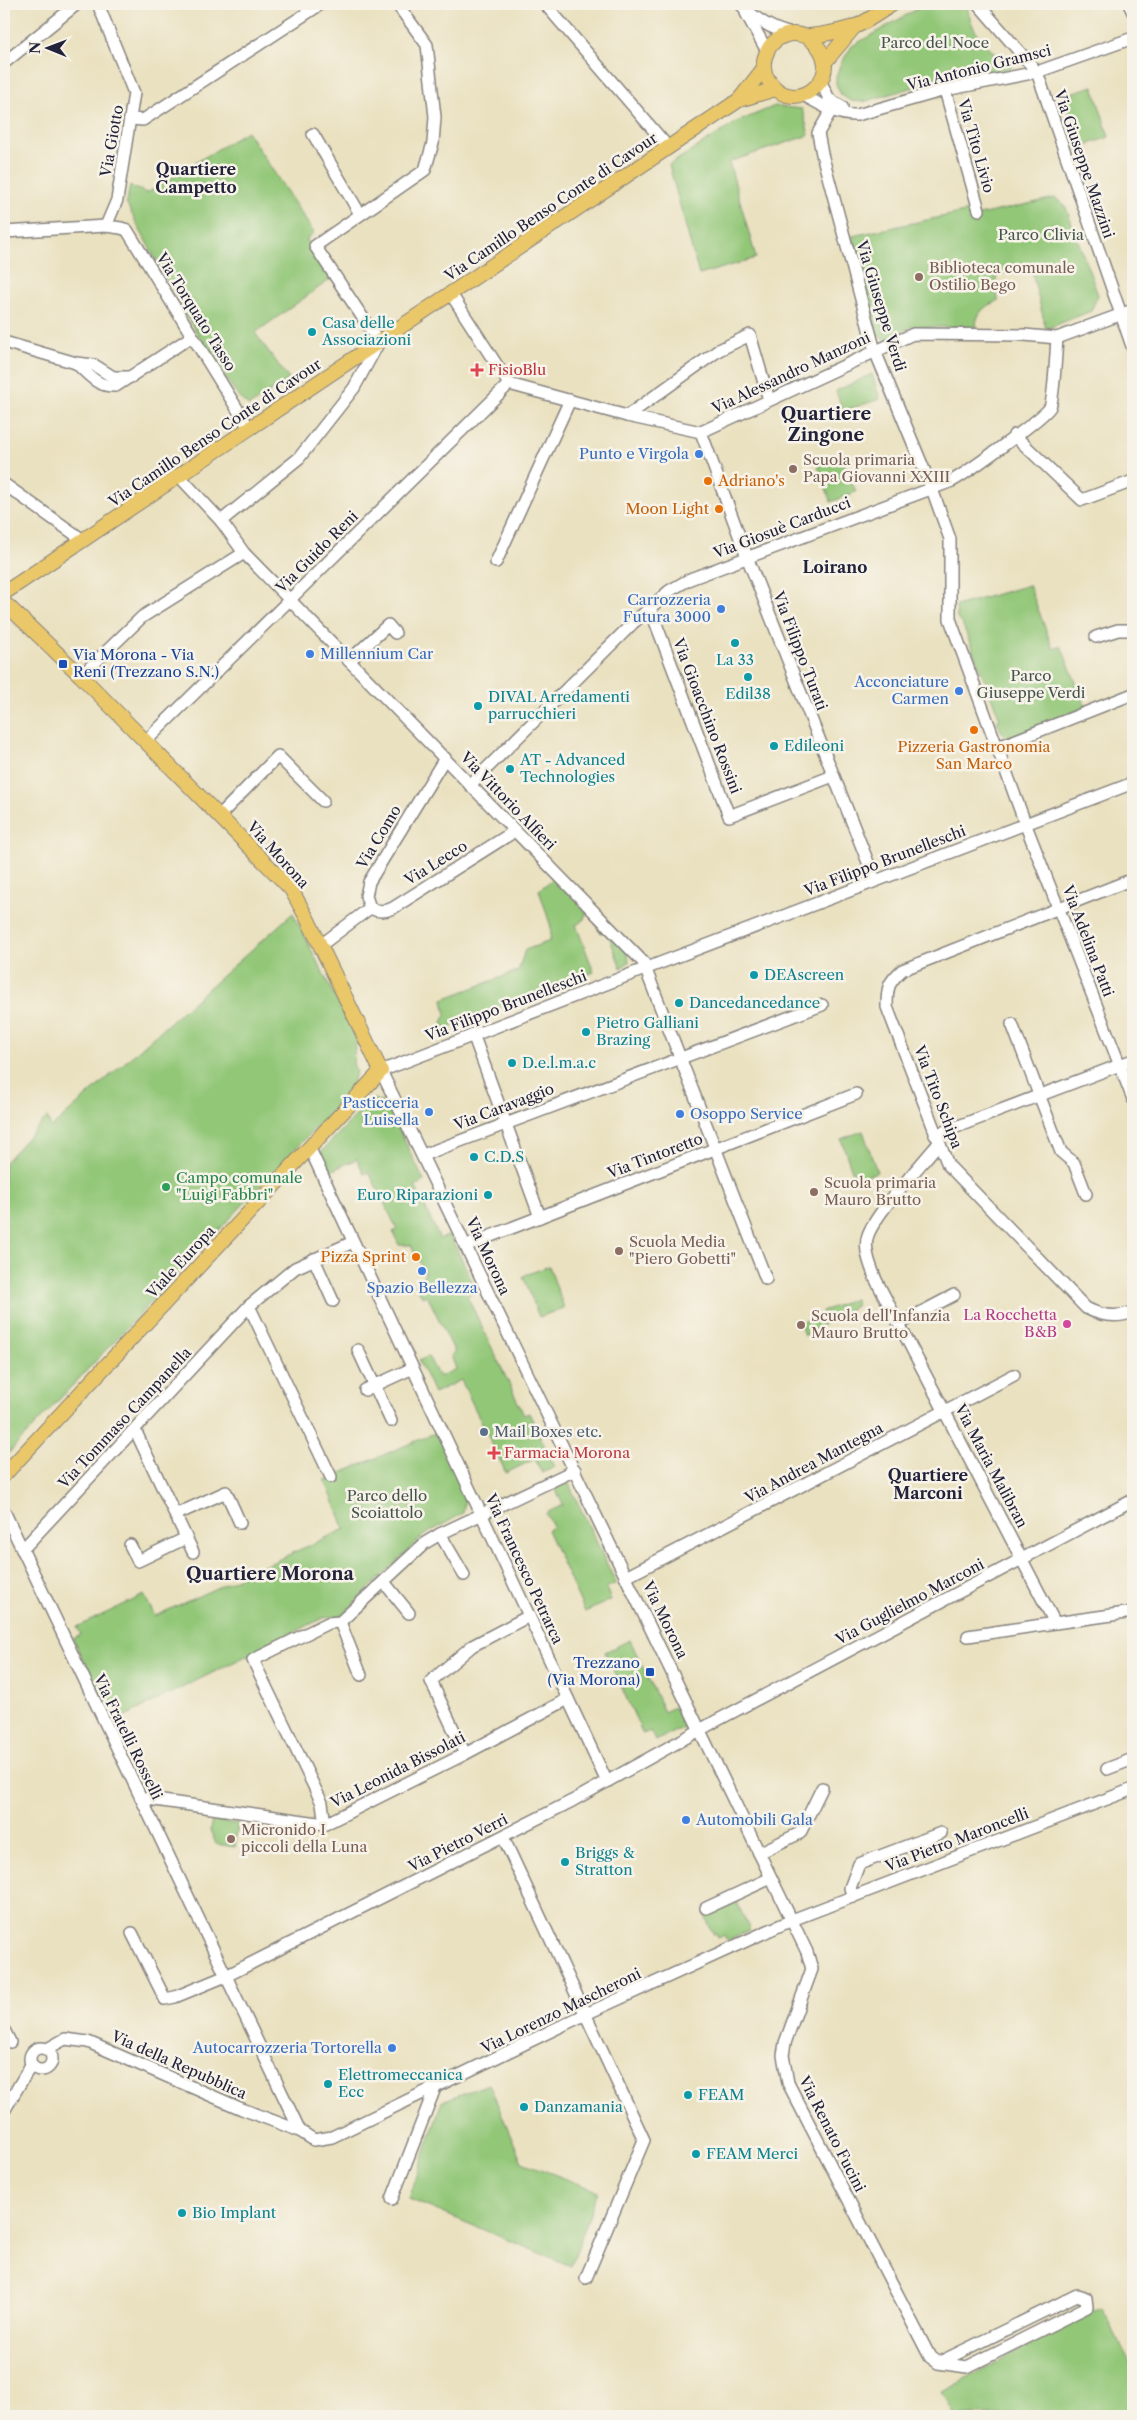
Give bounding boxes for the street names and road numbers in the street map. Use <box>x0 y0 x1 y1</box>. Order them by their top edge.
street label: Via Antonio Gramsci <box>904 40 1053 95</box>
street label: Via Giuseppe Mazzini <box>1050 86 1119 241</box>
street label: Via Tito Livio <box>954 96 999 195</box>
street label: Via Giotto <box>96 103 127 179</box>
street label: Via Camillo Benso Conte di Cavour <box>440 128 661 286</box>
street label: Via Giuseppe Verdi <box>852 237 911 374</box>
street label: Via Torquato Tasso <box>152 248 241 374</box>
street label: Via Alessandro Manzoni <box>708 327 873 418</box>
street label: Via Camillo Benso Conte di Cavour <box>104 354 325 512</box>
street label: Via Giosuè Carducci <box>710 492 854 563</box>
street label: Via Guido Reni <box>271 506 362 597</box>
street label: Via Filippo Turati <box>769 588 832 713</box>
street label: Via Gioacchino Rossini <box>669 635 746 797</box>
street label: Via Vittorio Alfieri <box>456 747 560 854</box>
street label: Via Como <box>352 801 405 873</box>
street label: Via Morona <box>243 816 313 892</box>
street label: Via Filippo Brunelleschi <box>800 821 969 900</box>
street label: Via Lecco <box>400 836 471 890</box>
street label: Via Adelina Patti <box>1058 881 1119 1000</box>
street label: Via Filippo Brunelleschi <box>421 966 590 1045</box>
street label: Via Tito Schipa <box>910 1042 967 1151</box>
street label: Via Caravaggio <box>450 1079 556 1135</box>
street label: Via Tintoretto <box>604 1129 705 1183</box>
street label: Via Morona <box>462 1213 515 1298</box>
street label: Viale Europa <box>142 1221 219 1303</box>
street label: Via Tommaso Campanella <box>53 1343 195 1493</box>
street label: Via Maria Malibran <box>950 1400 1032 1531</box>
street label: Via Andrea Mantegna <box>741 1418 886 1507</box>
street label: Via Francesco Petrarca <box>481 1490 568 1647</box>
street label: Via Guglielmo Marconi <box>831 1554 988 1649</box>
street label: Via Morona <box>638 1577 692 1662</box>
street label: Via Fratelli Rosselli <box>89 1670 167 1803</box>
street label: Via Leonida Bissolati <box>326 1727 469 1812</box>
street label: Via Pietro Maroncelli <box>882 1803 1032 1876</box>
street label: Via Pietro Verri <box>404 1809 511 1876</box>
street label: Via Lorenzo Mascheroni <box>477 1963 644 2058</box>
street label: Via della Repubblica <box>108 2026 250 2103</box>
street label: Via Renato Fucini <box>795 2072 870 2195</box>

